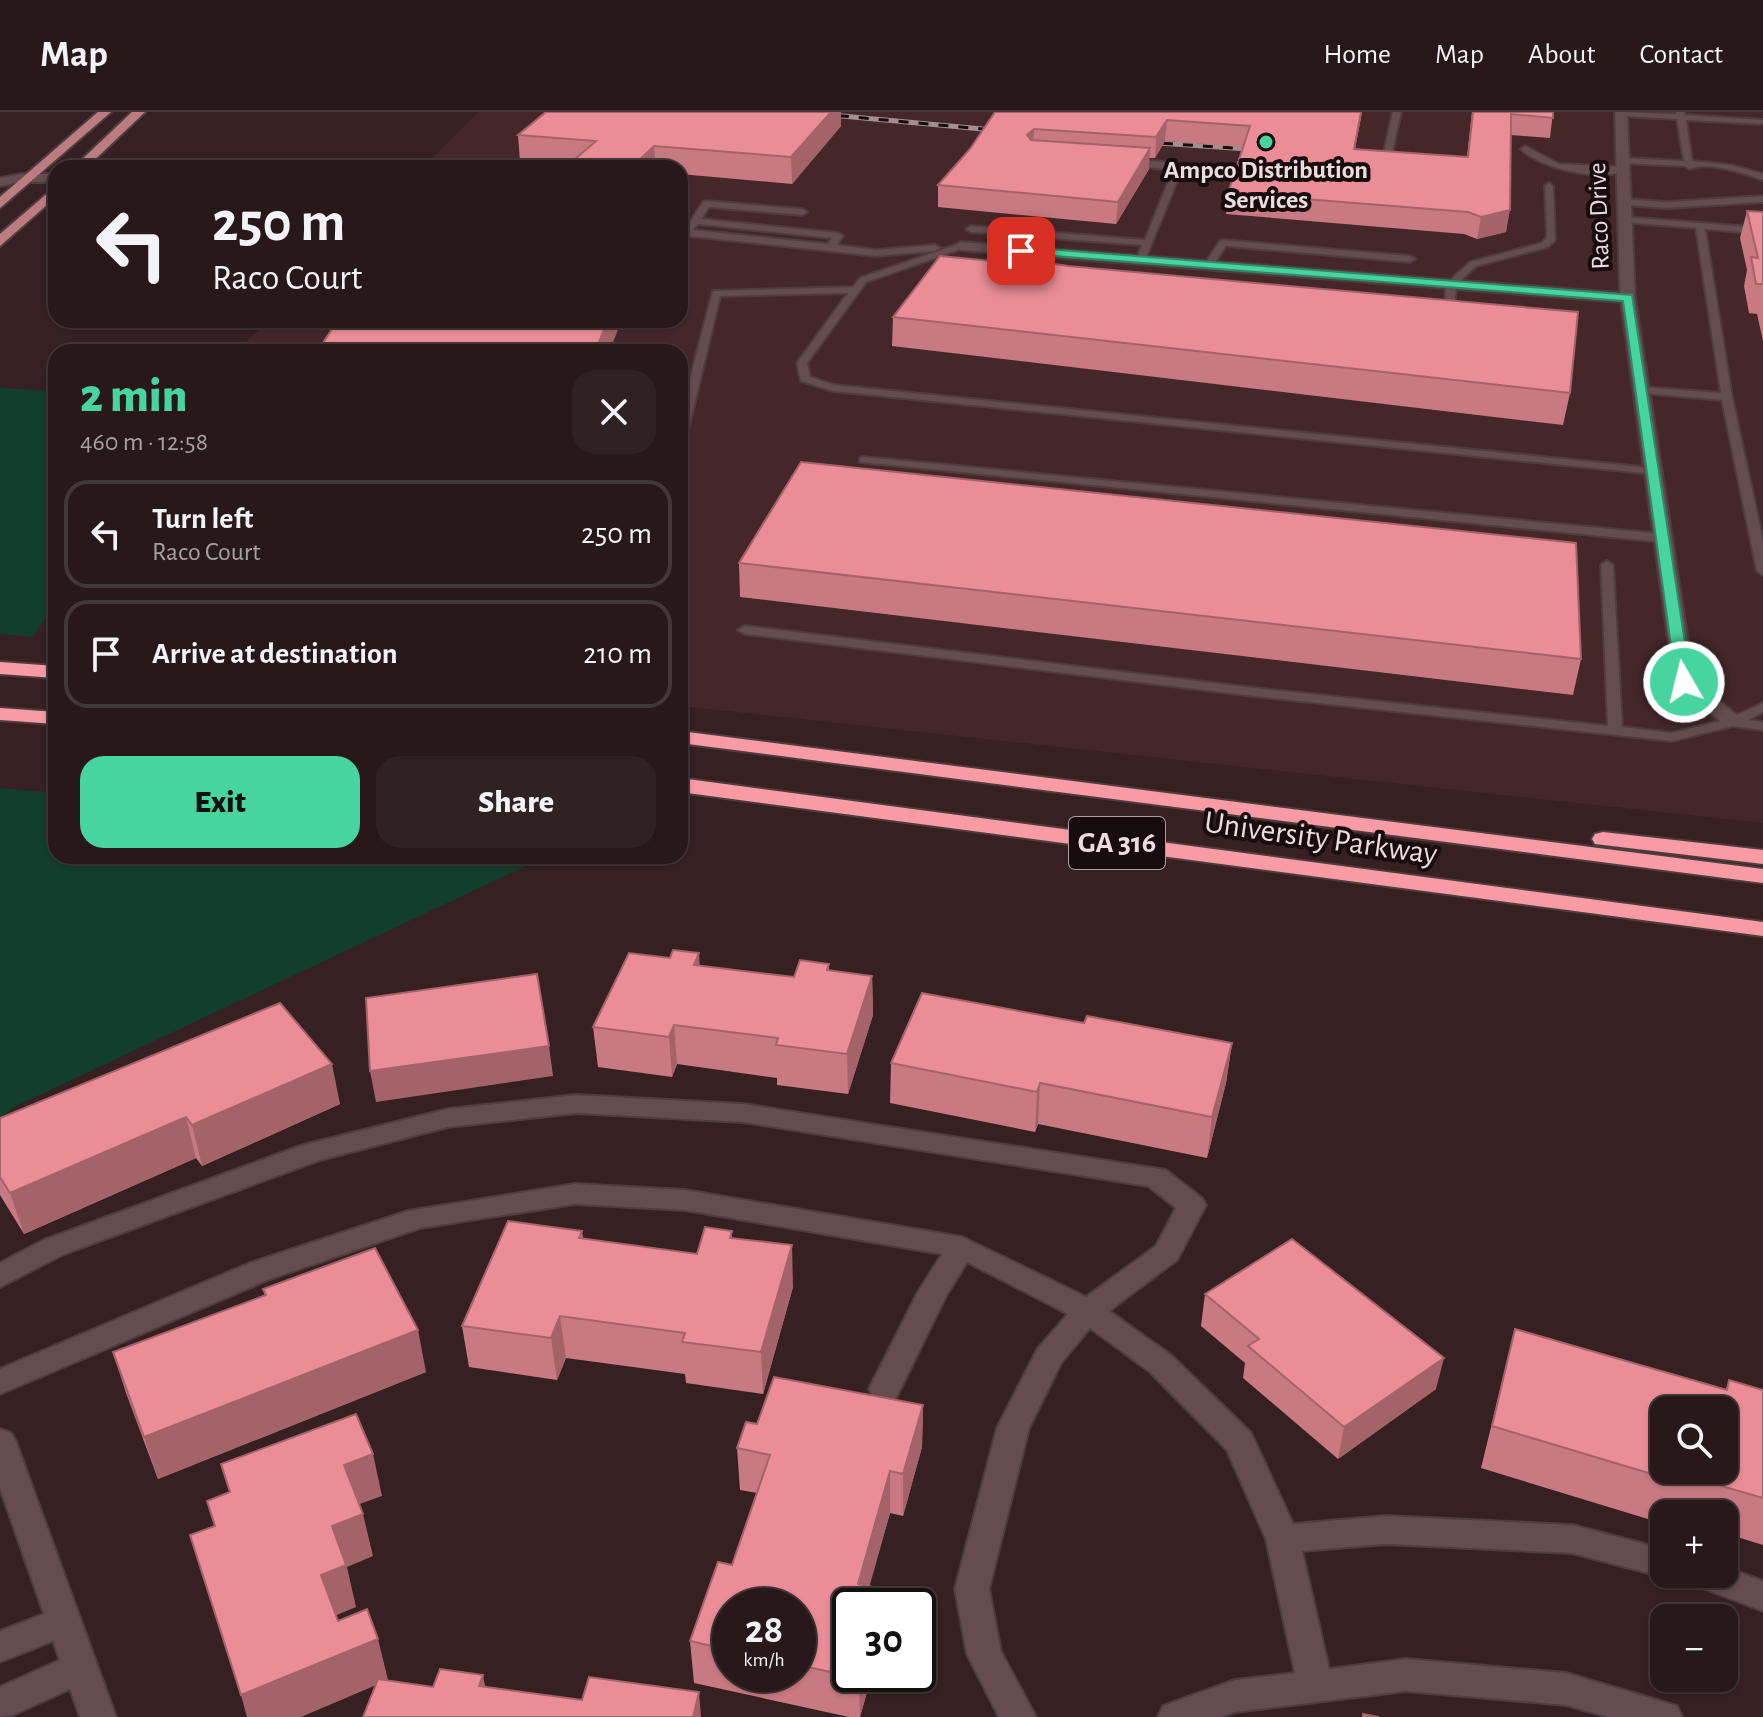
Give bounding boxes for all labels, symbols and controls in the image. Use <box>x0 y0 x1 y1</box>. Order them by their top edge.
text: Map <box>40 36 108 74</box>
text: Home <box>1324 41 1391 69</box>
text: Map <box>1435 41 1484 69</box>
text: About <box>1528 41 1596 69</box>
text: Contact <box>1640 41 1723 69</box>
marker: Ampco Distribution Services <box>1257 133 1275 151</box>
place label: Ampco Distribution Services <box>1164 157 1368 213</box>
street label: Raco Drive <box>1584 162 1614 270</box>
icon: left <box>80 192 184 296</box>
text: 250 m <box>212 195 345 251</box>
pin <box>987 217 1055 285</box>
icon: arrive <box>999 229 1043 273</box>
text: Raco Court <box>212 260 362 296</box>
button: close <box>572 370 656 454</box>
text: 2 min <box>80 373 188 421</box>
text: 460 m · 12:58 <box>80 429 208 455</box>
text: Turn left <box>152 504 253 534</box>
icon: left <box>84 512 128 556</box>
text: 250 m <box>581 519 652 549</box>
text: Raco Court <box>152 539 260 565</box>
icon: arrive <box>84 632 128 676</box>
text: Arrive at destination <box>152 639 398 669</box>
text: 210 m <box>583 639 652 669</box>
position arrow <box>1642 640 1726 724</box>
button: Exit <box>80 756 360 848</box>
button: Share <box>376 756 656 848</box>
street label: University Parkway <box>1202 806 1440 870</box>
road number: GA 316 <box>1069 817 1165 869</box>
map controls <box>1650 1396 1738 1692</box>
button: search <box>1650 1396 1738 1484</box>
button: + <box>1650 1500 1738 1588</box>
speed limit sign: 30 <box>832 1588 936 1692</box>
button: − <box>1650 1604 1738 1692</box>
text: 28 <box>745 1610 783 1650</box>
text: km/h <box>743 1650 785 1670</box>

